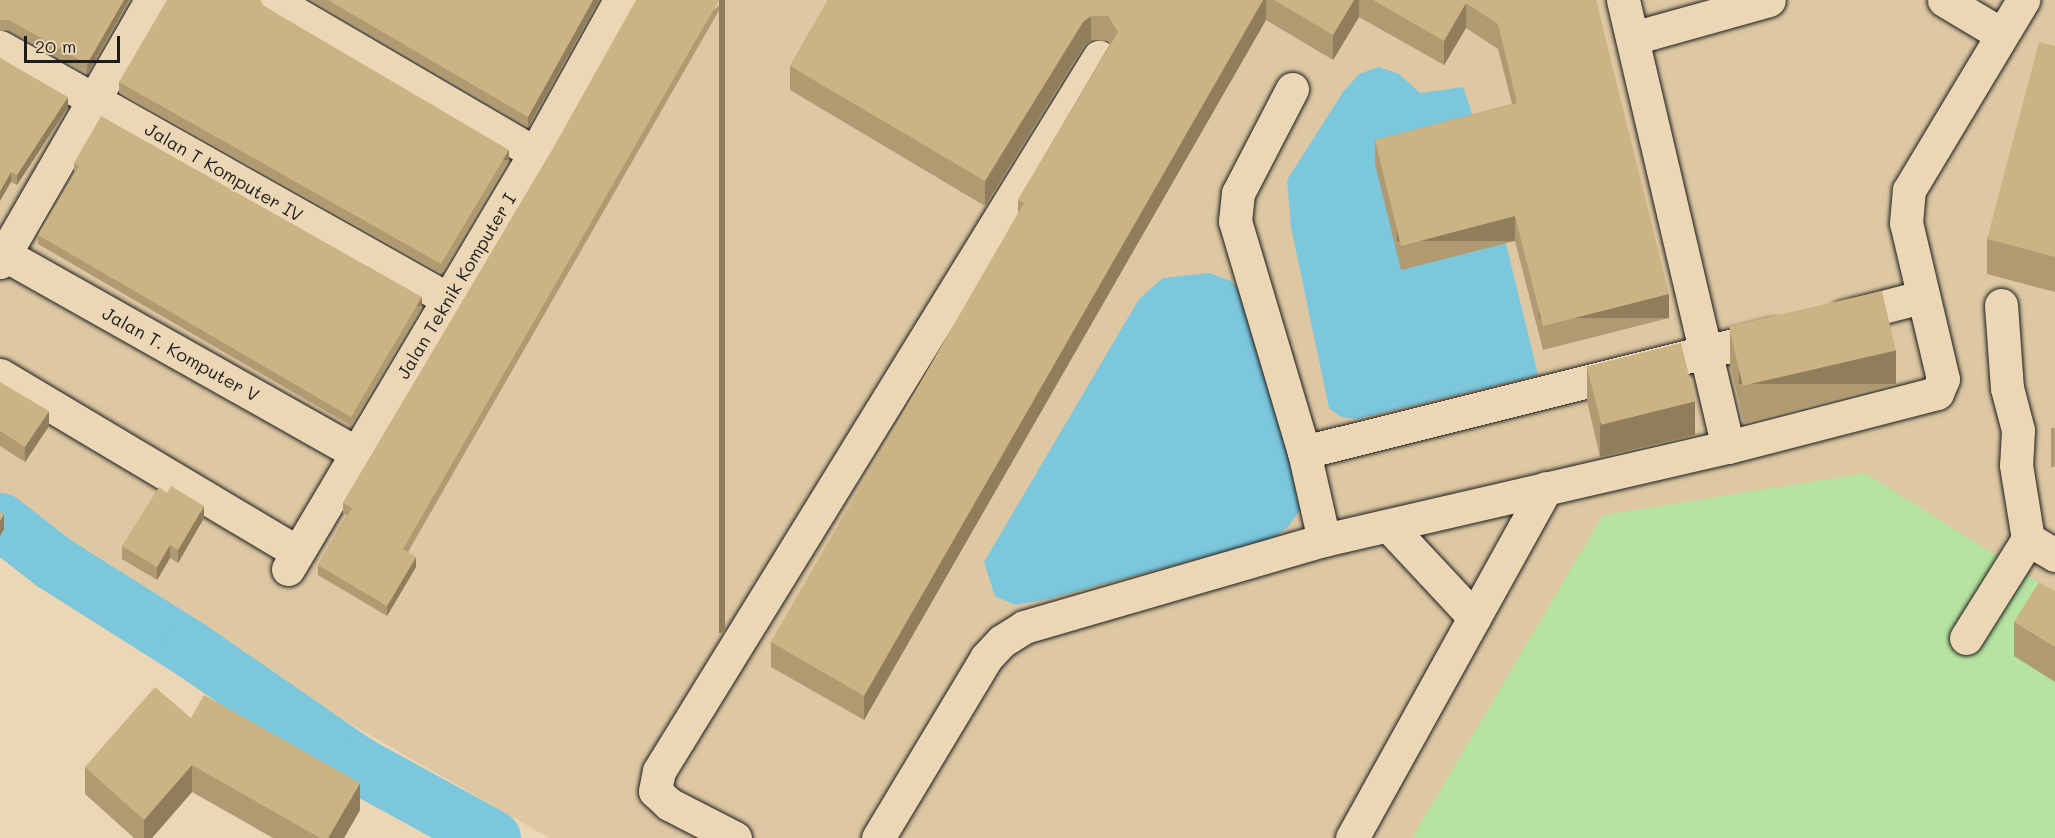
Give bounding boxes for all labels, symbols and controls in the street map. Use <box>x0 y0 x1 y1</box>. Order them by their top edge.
scale bar <box>27 24 123 62</box>
text: 20 m <box>35 34 76 58</box>
street label: Jalan T Komputer IV <box>141 118 307 226</box>
street label: Jalan Teknik Komputer I <box>392 189 520 383</box>
street label: Jalan T. Komputer V <box>99 302 263 406</box>

